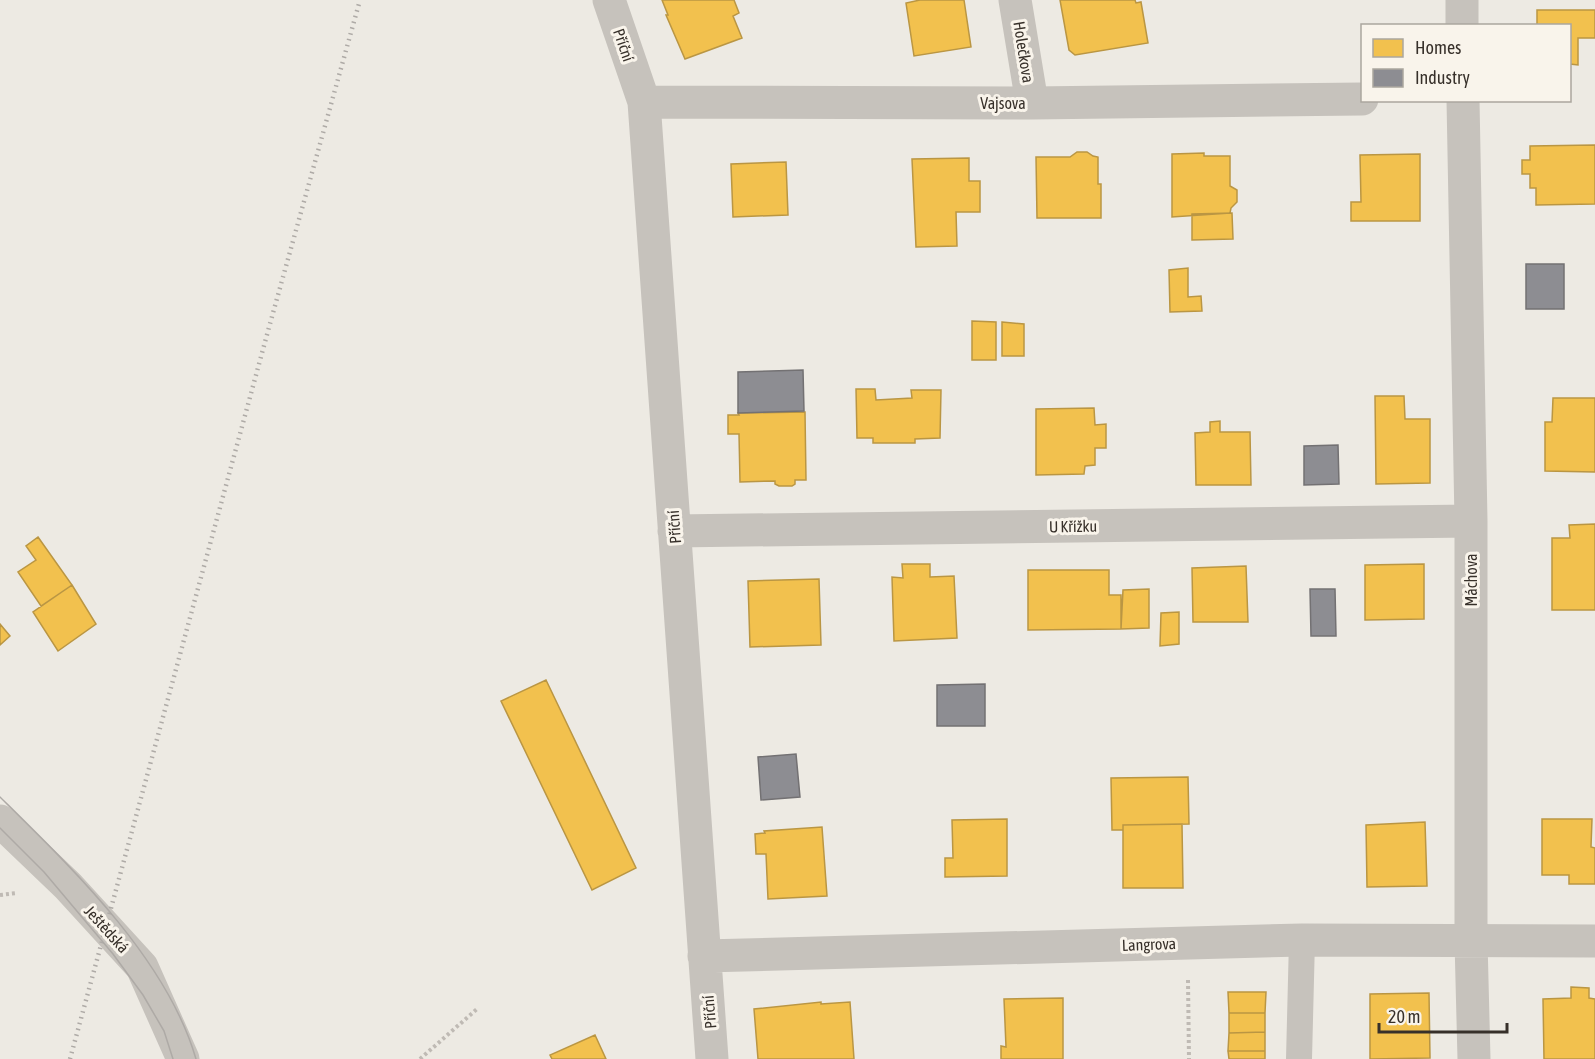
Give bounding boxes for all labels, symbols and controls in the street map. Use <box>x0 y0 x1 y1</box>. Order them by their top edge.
street label: Holečkova <box>1010 20 1038 84</box>
legend <box>1361 24 1571 102</box>
street label: Příční <box>610 26 638 64</box>
text: Homes <box>1415 37 1461 58</box>
text: Industry <box>1415 67 1470 88</box>
street label: Vajsova <box>980 94 1026 113</box>
street label: Příční <box>664 509 684 544</box>
street label: U Křížku <box>1049 517 1097 535</box>
street label: Máchova <box>1462 553 1480 607</box>
street label: Ještědská <box>81 902 133 956</box>
street label: Langrova <box>1122 934 1176 955</box>
street label: Příční <box>699 994 719 1030</box>
scale bar <box>1379 996 1506 1034</box>
text: 20 m <box>1388 1006 1420 1027</box>

